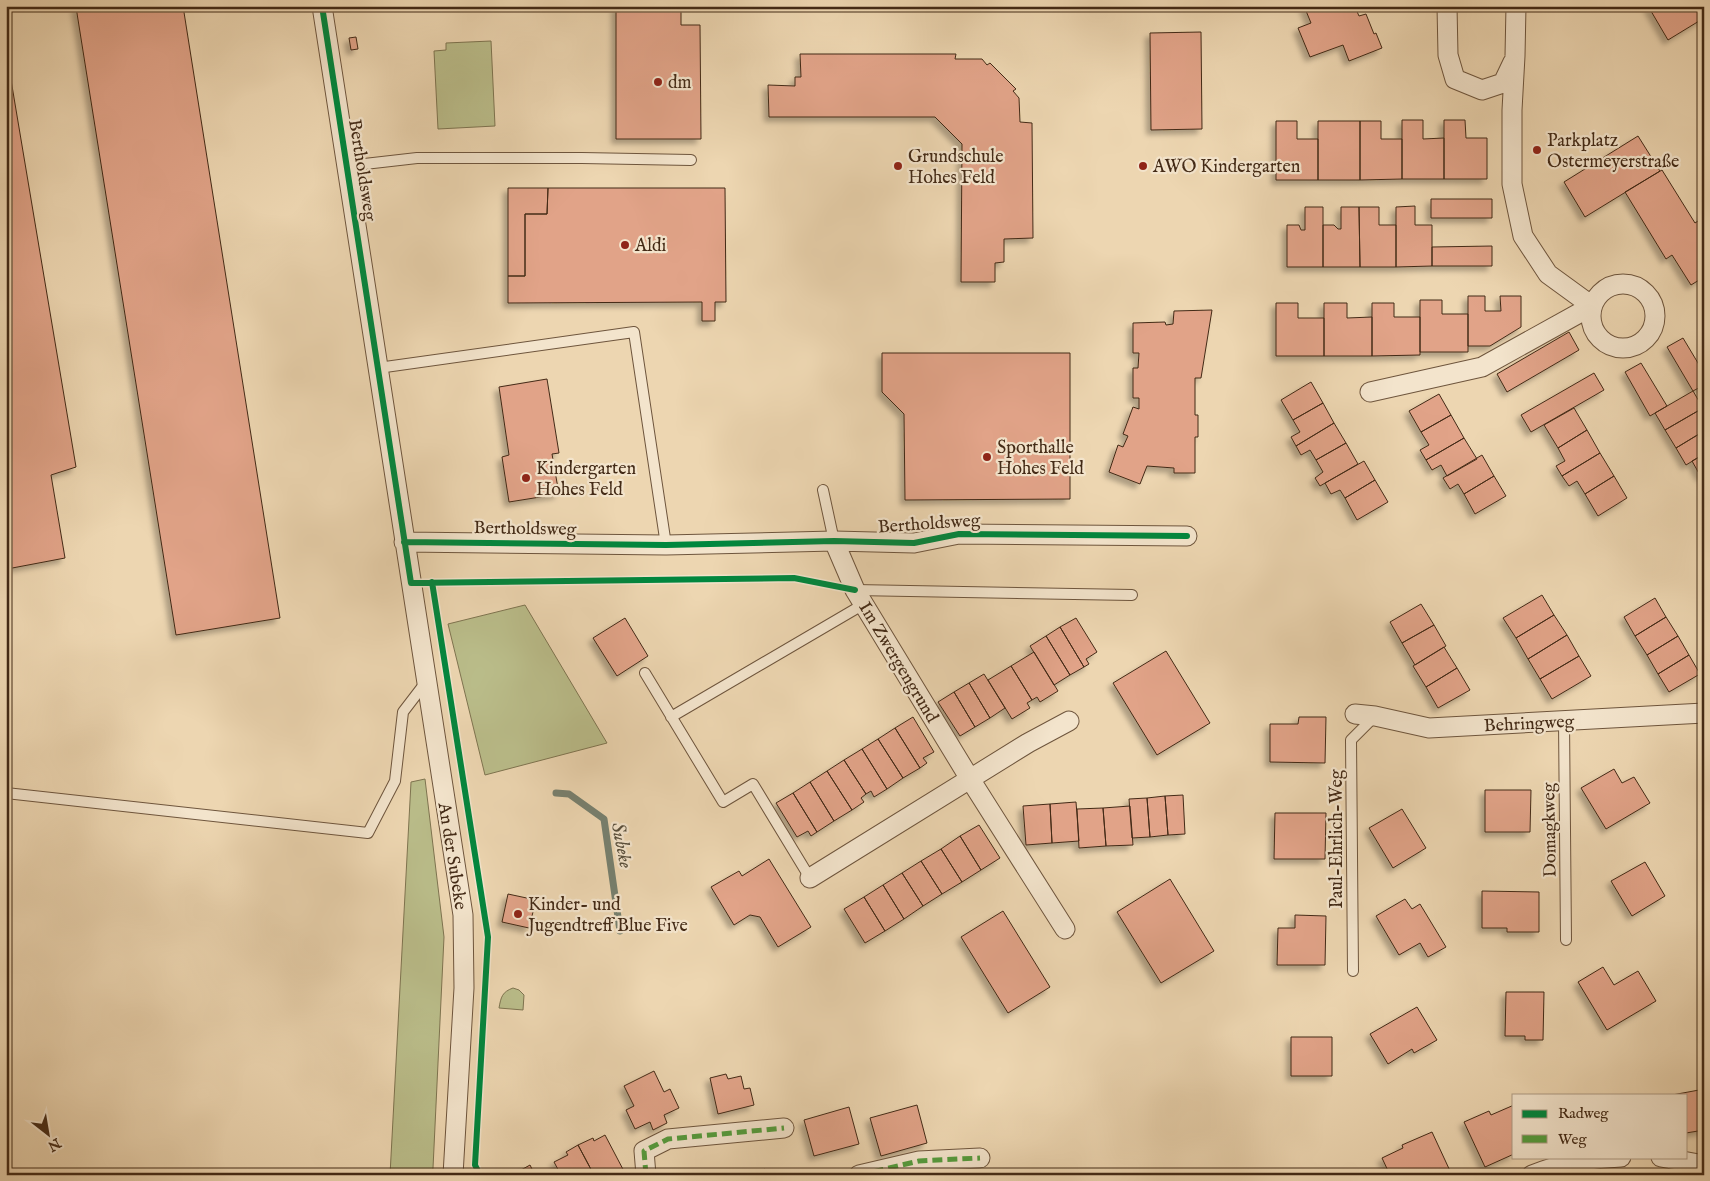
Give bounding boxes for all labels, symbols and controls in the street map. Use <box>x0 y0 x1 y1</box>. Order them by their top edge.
place label: dm <box>668 72 692 95</box>
marker: dm <box>652 76 664 88</box>
street label: Bertholdsweg <box>342 118 381 223</box>
place label: Parkplatz Ostermeyerstraße <box>1547 130 1679 174</box>
marker: Parkplatz Ostermeyerstraße <box>1531 144 1543 156</box>
place label: Grundschule Hohes Feld <box>908 146 1003 190</box>
place label: AWO Kindergarten <box>1152 156 1301 179</box>
marker: Grundschule Hohes Feld <box>892 160 904 172</box>
marker: AWO Kindergarten <box>1137 160 1149 172</box>
place label: Aldi <box>634 235 667 258</box>
marker: Aldi <box>619 239 631 251</box>
place label: Sporthalle Hohes Feld <box>997 437 1084 481</box>
marker: Sporthalle Hohes Feld <box>981 451 993 463</box>
place label: Kindergarten Hohes Feld <box>536 458 636 502</box>
marker: Kindergarten Hohes Feld <box>520 472 532 484</box>
street label: Bertholdsweg <box>877 509 981 540</box>
street label: Bertholdsweg <box>473 517 577 542</box>
street label: Im Zwergengrund <box>853 598 943 728</box>
street label: Behringweg <box>1483 711 1575 738</box>
street label: Paul-Ehrlich-Weg <box>1326 769 1349 908</box>
street label: Domagkweg <box>1538 782 1563 878</box>
street label: An der Subeke <box>432 800 471 912</box>
water label: Subeke <box>605 820 637 871</box>
place label: Kinder- und Jugendtreff Blue Five <box>526 894 688 938</box>
marker: Kinder- und Jugendtreff Blue Five <box>512 908 524 920</box>
legend <box>1512 1094 1688 1158</box>
text: Radweg <box>1558 1104 1609 1123</box>
north arrow <box>22 1108 72 1158</box>
text: Weg <box>1558 1130 1587 1149</box>
text: N <box>44 1133 65 1155</box>

